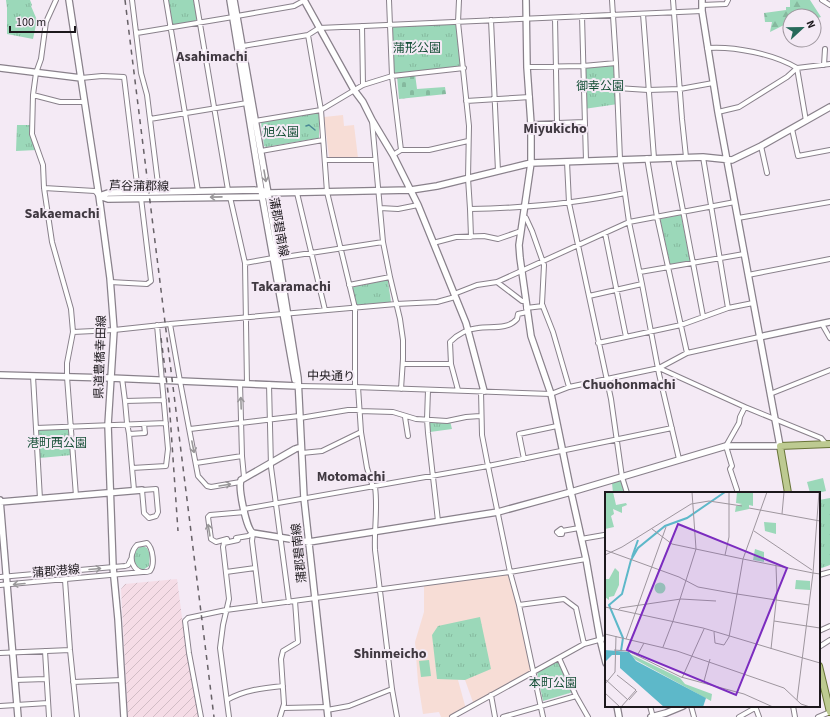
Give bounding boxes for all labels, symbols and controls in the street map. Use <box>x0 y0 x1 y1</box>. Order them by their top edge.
scale bar <box>10 8 75 34</box>
north arrow <box>782 8 822 48</box>
text: 100 m <box>16 14 46 31</box>
text: N <box>802 18 819 31</box>
park label: 蒲形公園 <box>393 40 441 57</box>
district label: Asahimachi <box>175 47 248 67</box>
park label: 御幸公園 <box>576 78 624 95</box>
district label: Miyukicho <box>523 119 587 139</box>
park label: 旭公園 <box>263 124 299 141</box>
one-way arrow <box>261 169 269 182</box>
street label: 芦谷蒲郡線 <box>109 177 169 196</box>
one-way arrow <box>210 193 223 201</box>
street label: 蒲郡碧南線 <box>265 196 292 258</box>
district label: Sakaemachi <box>24 204 100 224</box>
district label: Takaramachi <box>251 277 331 297</box>
street label: 県道豊橋幸田線 <box>91 315 110 399</box>
street label: 中央通り <box>307 368 355 385</box>
district label: Chuohonmachi <box>582 375 676 395</box>
one-way arrow <box>237 397 244 410</box>
park label: 港町西公園 <box>27 435 87 452</box>
one-way arrow <box>189 440 197 453</box>
district label: Motomachi <box>317 467 385 487</box>
one-way arrow <box>219 481 232 489</box>
inset map <box>605 492 820 707</box>
street label: 蒲郡碧南線 <box>288 522 311 584</box>
one-way arrow <box>205 524 213 537</box>
street label: 蒲郡港線 <box>31 561 81 582</box>
one-way arrow <box>88 565 101 573</box>
one-way arrow <box>13 580 26 587</box>
district label: Shinmeicho <box>353 644 427 664</box>
park label: 本町公園 <box>529 675 577 692</box>

